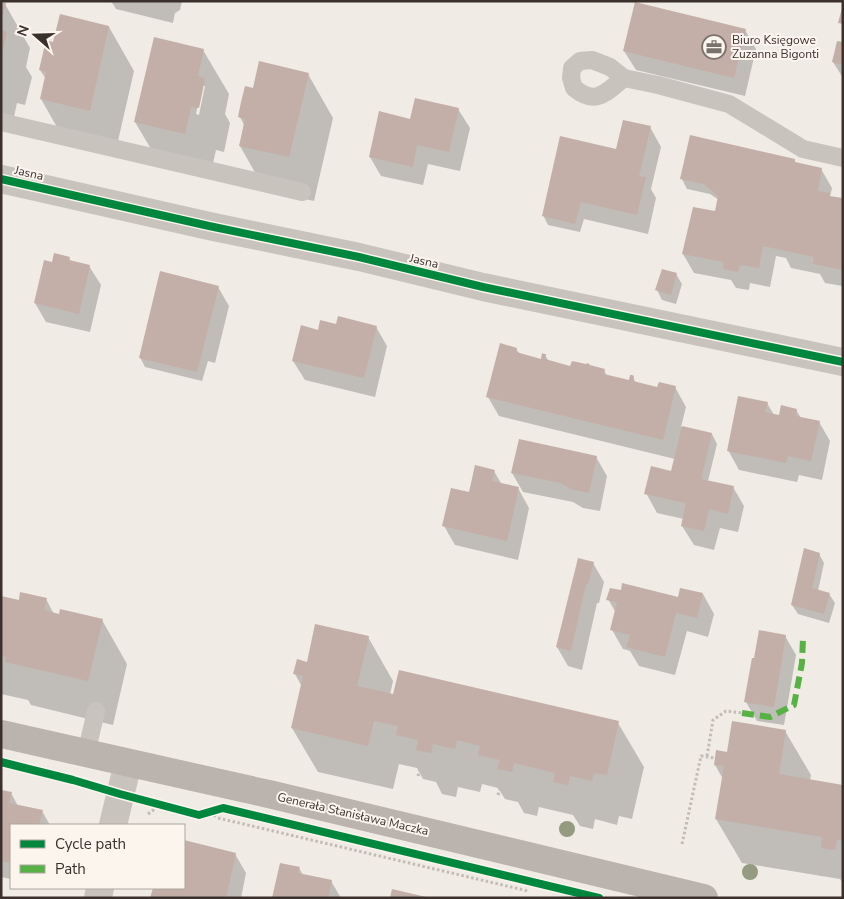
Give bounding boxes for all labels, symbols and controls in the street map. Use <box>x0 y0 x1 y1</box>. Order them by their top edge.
north arrow <box>10 10 60 60</box>
text: N <box>13 23 34 39</box>
place label: Biuro Księgowe Zuzanna Bigonti <box>732 32 819 62</box>
office icon: Biuro Księgowe Zuzanna Bigonti <box>701 34 727 60</box>
street label: Jasna <box>12 162 45 184</box>
street label: Jasna <box>407 250 440 272</box>
street label: Generała Stanisława Maczka <box>276 789 430 839</box>
legend <box>10 824 185 889</box>
text: Cycle path <box>55 834 126 854</box>
text: Path <box>55 859 86 879</box>

